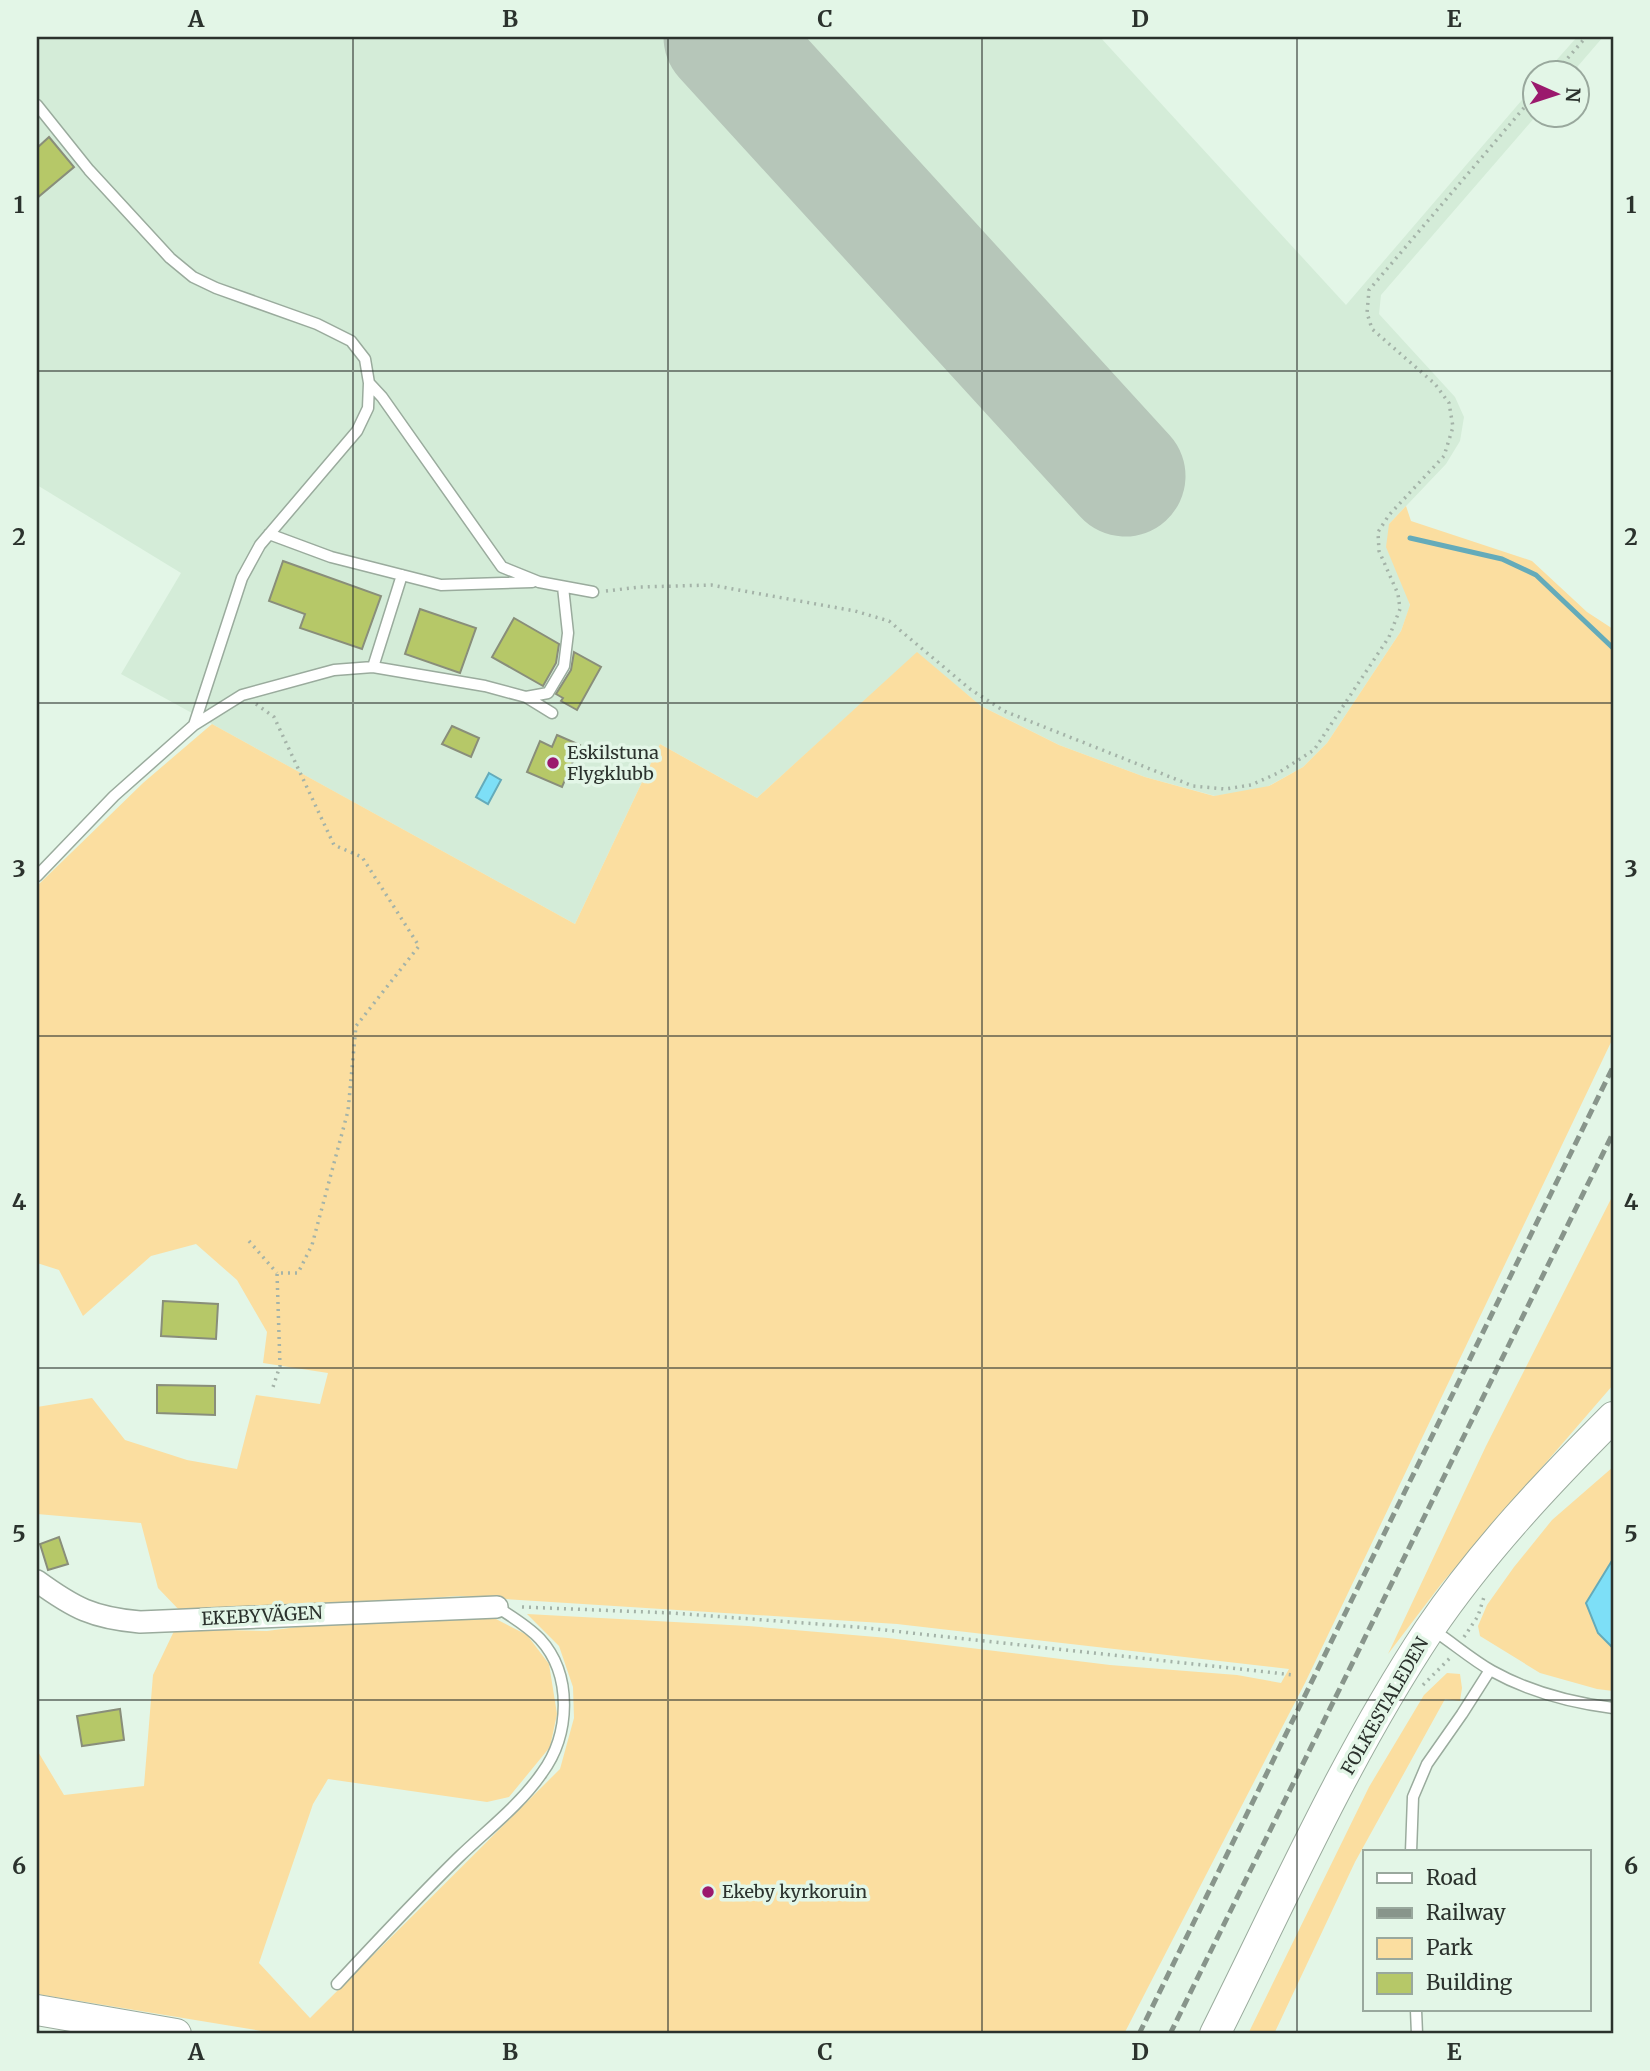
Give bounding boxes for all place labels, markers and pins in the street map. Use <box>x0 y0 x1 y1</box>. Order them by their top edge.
place label: Eskilstuna Flygklubb <box>567 741 659 785</box>
marker: Eskilstuna Flygklubb <box>545 755 561 771</box>
place label: Ekeby kyrkoruin <box>722 1880 867 1903</box>
marker: Ekeby kyrkoruin <box>700 1884 716 1900</box>

